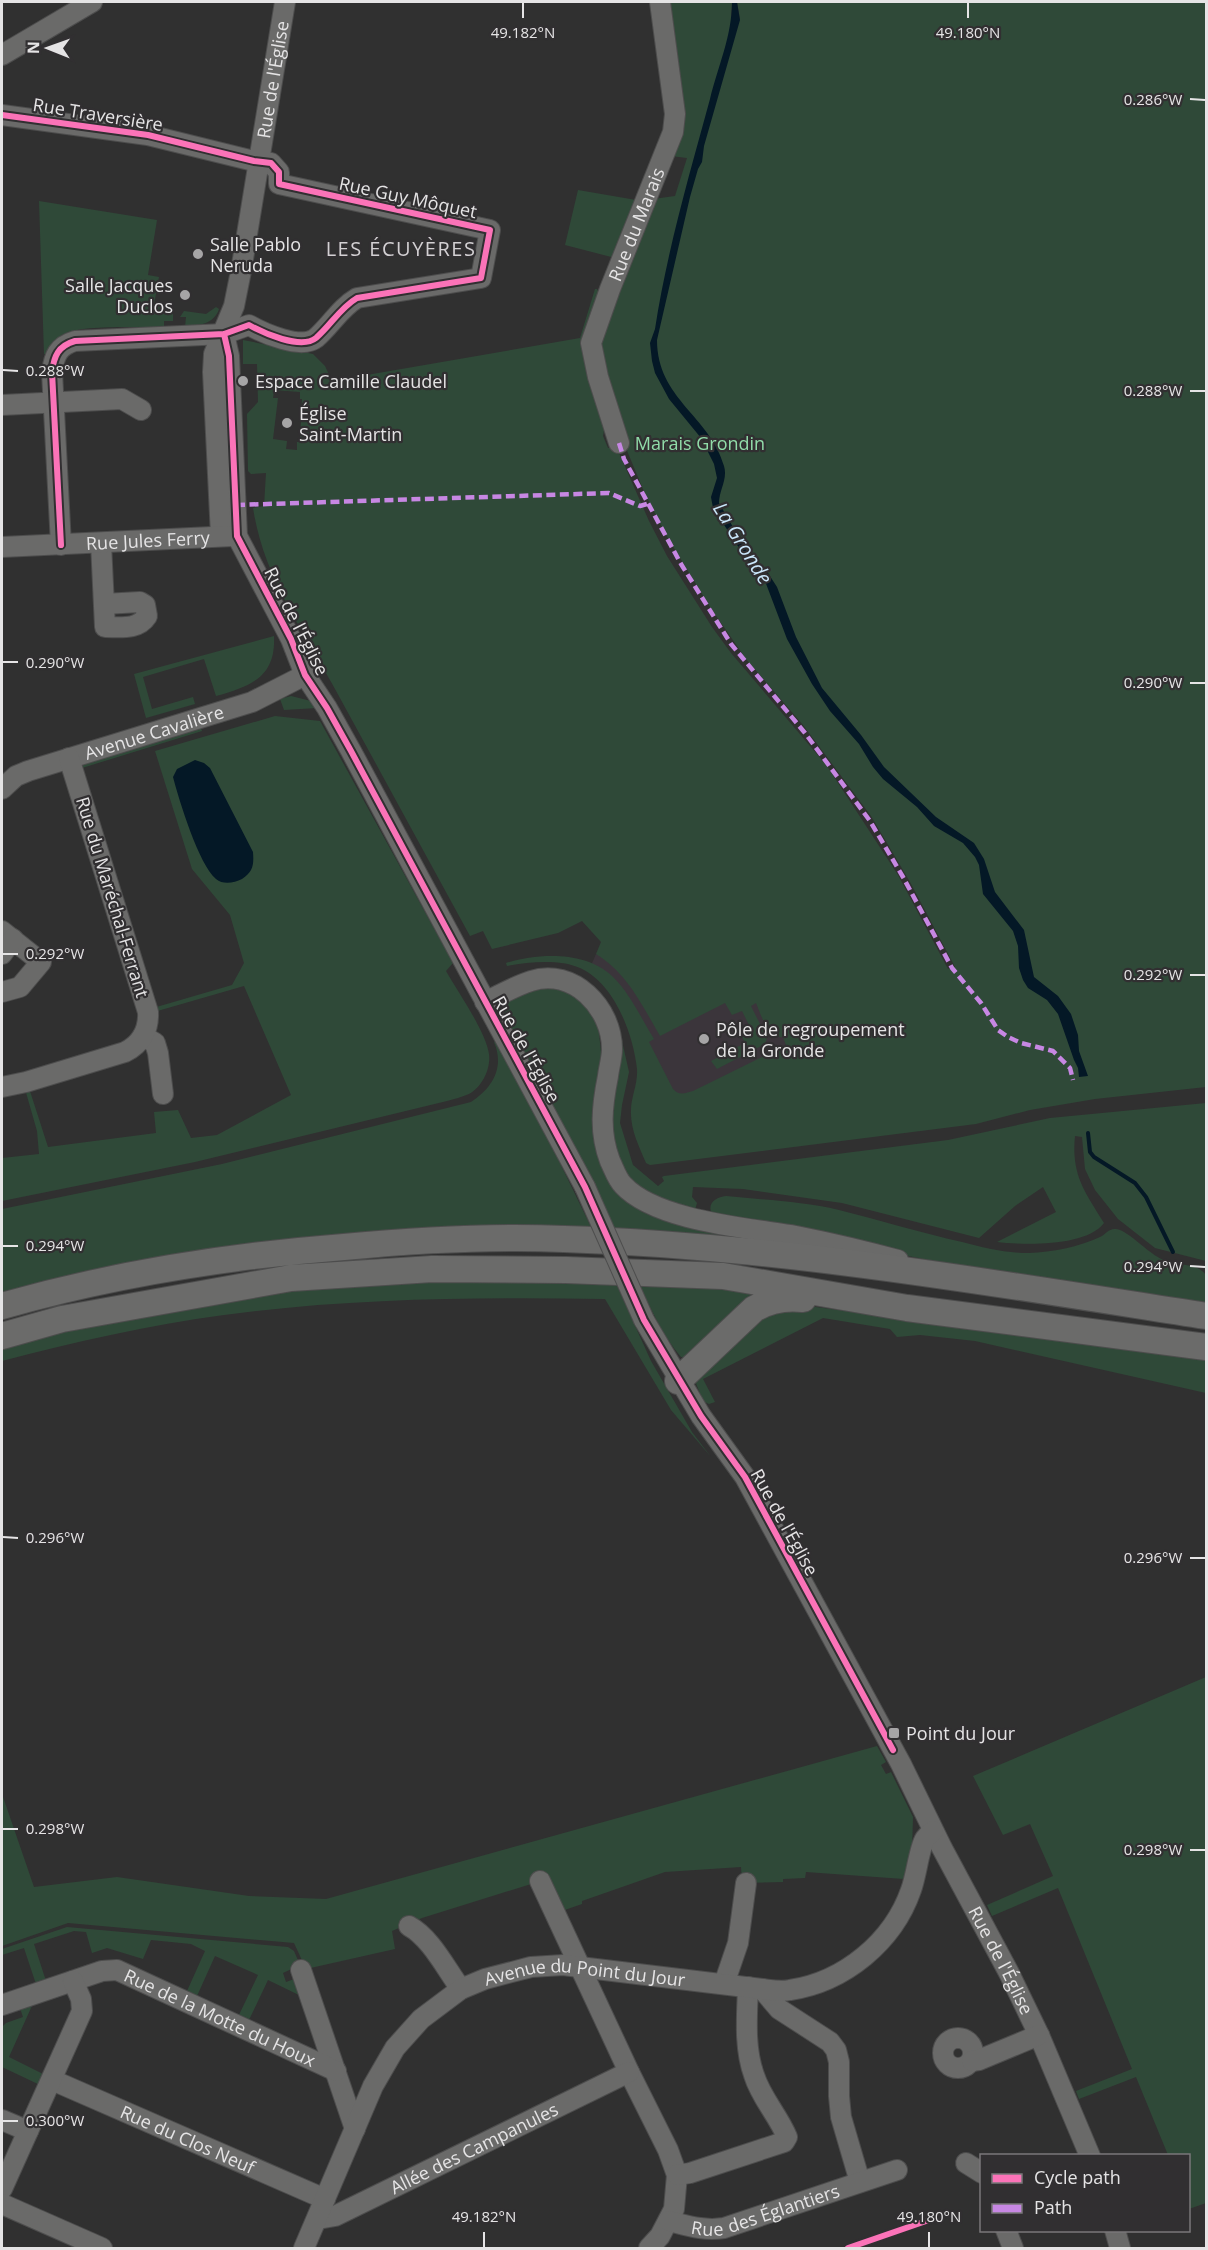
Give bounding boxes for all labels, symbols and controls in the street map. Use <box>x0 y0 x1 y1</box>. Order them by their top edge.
north arrow <box>18 18 78 78</box>
street label: Rue de l'Église <box>251 19 294 140</box>
text: 49.182°N <box>491 22 555 42</box>
text: 49.180°N <box>936 22 1000 42</box>
text: N <box>22 41 44 54</box>
text: 0.286°W <box>1124 89 1182 109</box>
street label: Rue Traversière <box>31 92 165 136</box>
street label: Rue du Marais <box>602 164 670 285</box>
street label: Rue Guy Môquet <box>337 171 479 223</box>
place label: Salle Pablo Neruda <box>210 232 301 277</box>
district label: LES ÉCUYÈRES <box>326 235 476 262</box>
marker: Salle Pablo Neruda <box>191 247 205 261</box>
place label: Salle Jacques Duclos <box>65 273 173 318</box>
marker: Salle Jacques Duclos <box>178 288 192 302</box>
text: 0.288°W <box>26 360 84 380</box>
place label: Espace Camille Claudel <box>255 369 447 393</box>
marker: Espace Camille Claudel <box>236 374 250 388</box>
text: 0.288°W <box>1124 380 1182 400</box>
place label: Église Saint-Martin <box>299 401 402 446</box>
marker: Église Saint-Martin <box>280 416 294 430</box>
park label: Marais Grondin <box>635 431 765 455</box>
water label: La Gronde <box>707 497 779 589</box>
street label: Rue Jules Ferry <box>85 525 211 555</box>
street label: Rue de l'Église <box>259 563 335 679</box>
text: 0.290°W <box>26 652 84 672</box>
text: 0.290°W <box>1124 672 1182 692</box>
street label: Avenue Cavalière <box>81 699 227 765</box>
street label: Rue du Maréchal-Ferrant <box>71 794 155 1000</box>
text: 0.292°W <box>26 943 84 963</box>
text: 0.292°W <box>1124 964 1182 984</box>
street label: Rue de l'Église <box>488 991 566 1107</box>
place label: Pôle de regroupement de la Gronde <box>716 1017 905 1062</box>
marker: Pôle de regroupement de la Gronde <box>697 1032 711 1046</box>
text: 0.294°W <box>26 1235 84 1255</box>
text: 0.294°W <box>1124 1256 1182 1276</box>
street label: Rue de l'Église <box>746 1464 824 1580</box>
text: 0.296°W <box>26 1527 84 1547</box>
text: 0.296°W <box>1124 1547 1182 1567</box>
place label: Point du Jour <box>906 1721 1016 1745</box>
marker: Point du Jour <box>887 1726 901 1740</box>
text: 0.298°W <box>26 1818 84 1838</box>
text: 0.298°W <box>1124 1839 1182 1859</box>
street label: Rue de l'Église <box>963 1902 1039 2018</box>
street label: Avenue du Point du Jour <box>481 1953 687 1992</box>
street label: Rue de la Motte du Houx <box>120 1963 320 2072</box>
street label: Allée des Campanules <box>386 2097 562 2199</box>
street label: Rue du Clos Neuf <box>117 2099 260 2179</box>
text: 0.300°W <box>26 2110 84 2130</box>
legend <box>980 2154 1190 2232</box>
text: Cycle path <box>1034 2165 1121 2189</box>
street label: Rue des Églantiers <box>689 2178 843 2241</box>
text: Path <box>1034 2195 1072 2219</box>
text: 49.182°N <box>452 2206 516 2226</box>
text: 49.180°N <box>897 2206 961 2226</box>

